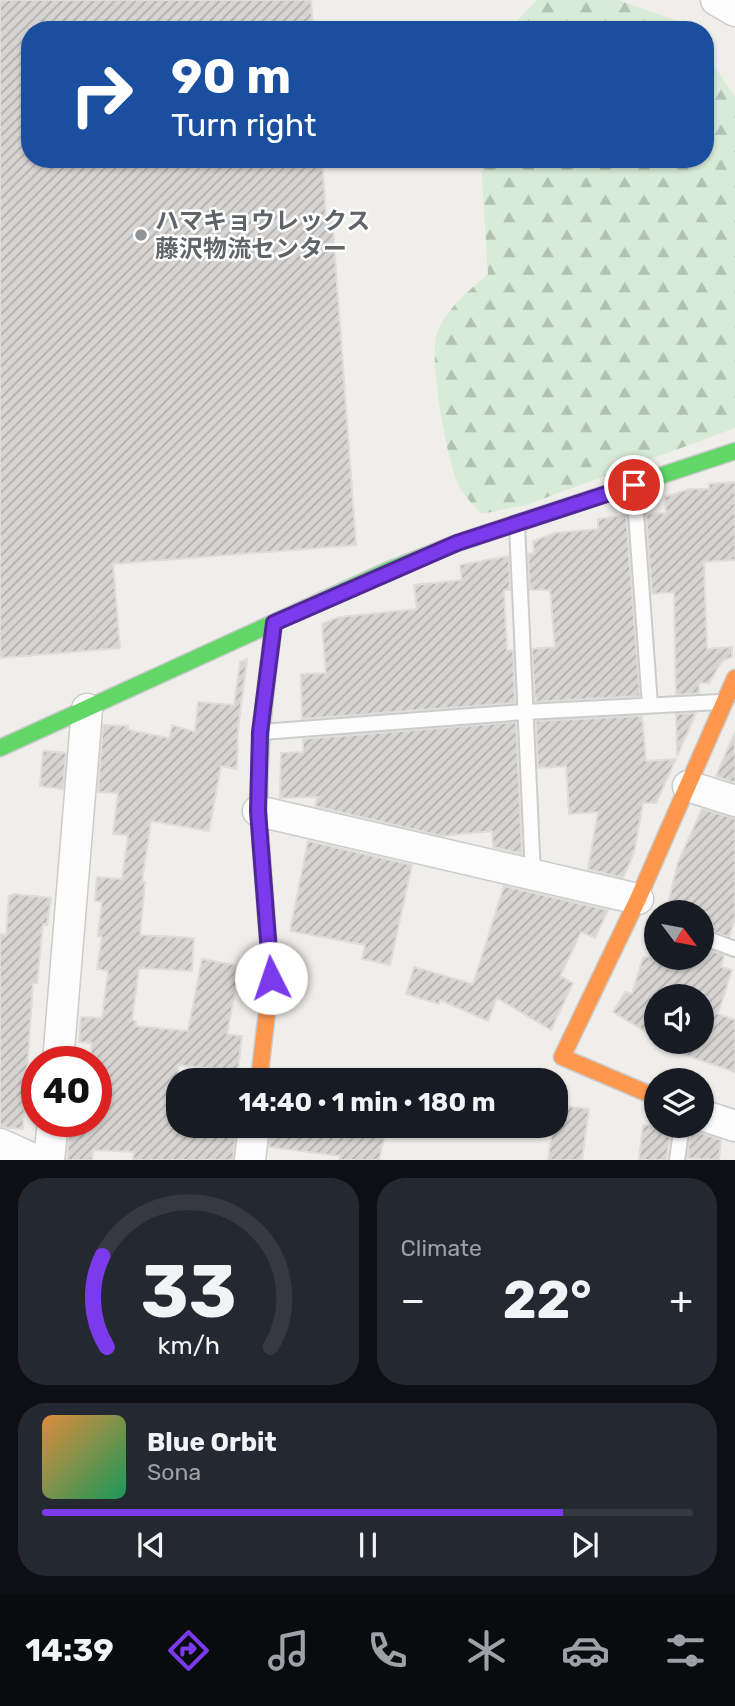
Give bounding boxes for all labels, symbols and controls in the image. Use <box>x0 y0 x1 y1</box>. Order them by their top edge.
text: 90 m <box>171 47 291 105</box>
icon: right <box>56 49 147 140</box>
text: Turn right <box>171 106 316 144</box>
place label: ハマキョウレックス 藤沢物流センター <box>155 207 370 263</box>
marker: ハマキョウレックス 藤沢物流センター <box>133 227 149 243</box>
pin <box>604 455 664 515</box>
icon: arrive <box>615 466 653 504</box>
north arrow <box>644 900 714 970</box>
map controls <box>644 900 714 1138</box>
position arrow <box>234 941 308 1015</box>
button: sound <box>644 984 714 1054</box>
speed limit sign: 40 <box>21 1046 112 1137</box>
button: layers <box>644 1068 714 1138</box>
text: 14:40 · 1 min · 180 m <box>238 1087 496 1118</box>
text: Climate <box>401 1234 482 1262</box>
text: 33 <box>140 1250 236 1336</box>
text: 22° <box>503 1269 592 1331</box>
text: − <box>401 1277 425 1323</box>
text: + <box>669 1277 693 1323</box>
text: km/h <box>157 1331 219 1360</box>
text: Blue Orbit <box>147 1427 277 1458</box>
text: Sona <box>147 1458 201 1486</box>
icon: previous <box>132 1526 170 1564</box>
icon: pause <box>349 1526 387 1564</box>
icon: next <box>566 1526 604 1564</box>
icon: directions <box>164 1626 213 1675</box>
icon: music <box>264 1626 313 1675</box>
icon: phone <box>363 1626 412 1675</box>
icon: climate <box>462 1626 511 1675</box>
icon: car <box>561 1626 610 1675</box>
icon: filters <box>661 1626 710 1675</box>
text: 14:39 <box>25 1631 114 1669</box>

